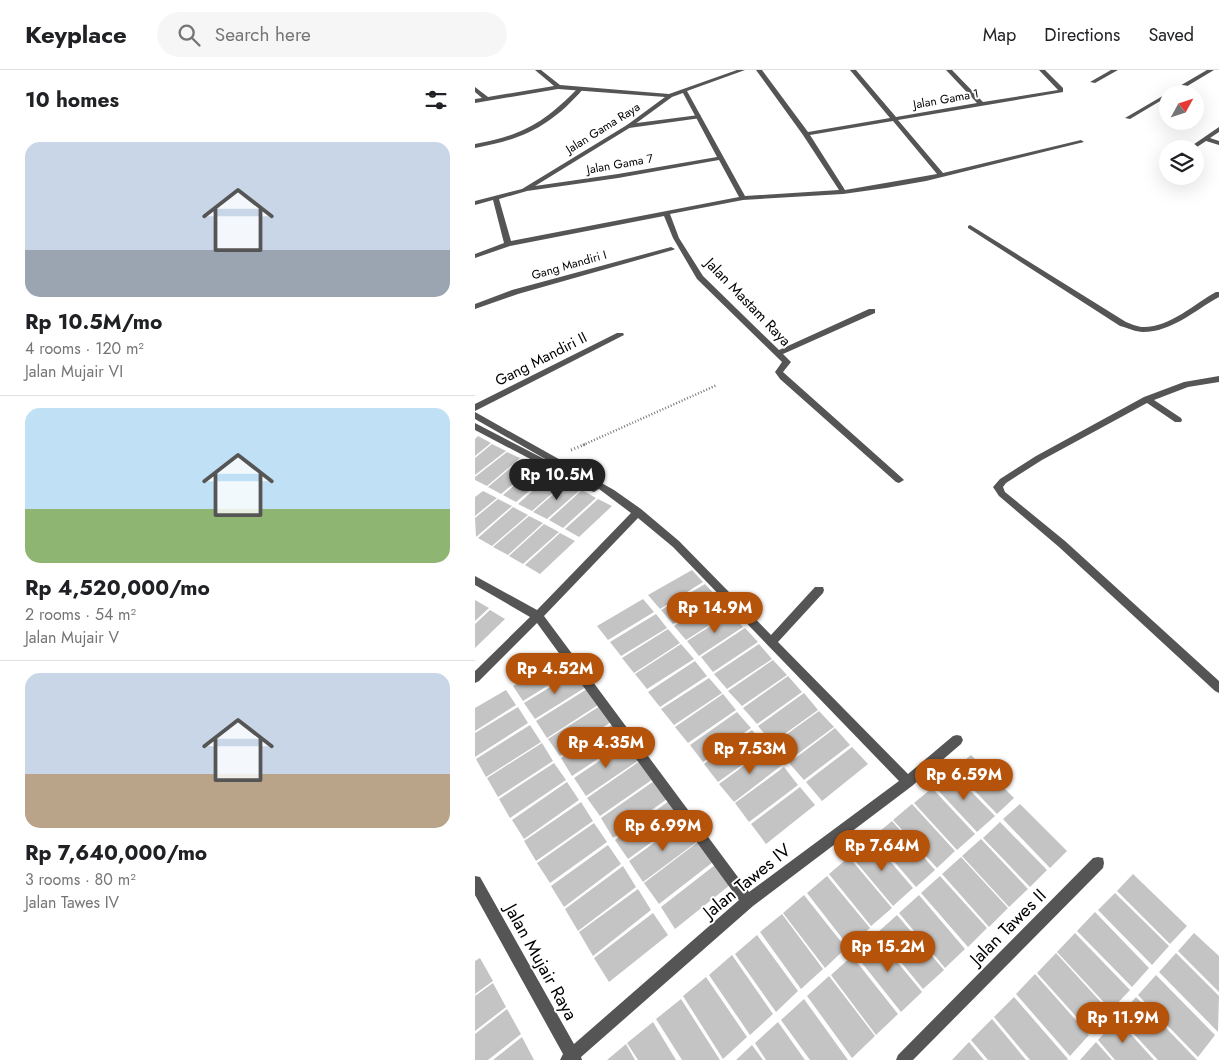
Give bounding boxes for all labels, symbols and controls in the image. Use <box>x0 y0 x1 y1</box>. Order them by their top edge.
search box <box>157 12 507 57</box>
text: Keyplace <box>25 17 127 52</box>
icon: search <box>175 21 203 49</box>
text: Search here <box>215 21 311 48</box>
text: Map <box>983 22 1016 48</box>
text: Directions <box>1044 22 1120 48</box>
text: Saved <box>1148 22 1194 48</box>
street label: Jalan Gama 1 <box>910 84 980 114</box>
text: 10 homes <box>25 85 119 115</box>
north arrow <box>1159 85 1204 130</box>
map controls <box>1159 85 1204 185</box>
icon: filters <box>422 86 450 114</box>
street label: Jalan Gama Raya <box>561 98 644 159</box>
button: layers <box>1159 140 1204 185</box>
street label: Jalan Gama 7 <box>583 149 655 179</box>
icon: home <box>193 175 283 265</box>
street label: Gang Mandiri I <box>529 246 609 284</box>
street label: Jalan Mastam Raya <box>699 251 796 351</box>
text: Rp 10.5M/mo <box>25 307 162 337</box>
street label: Gang Mandiri II <box>491 326 591 392</box>
text: 4 rooms · 120 m² <box>25 337 144 360</box>
text: Jalan Mujair VI <box>25 360 123 383</box>
icon: home <box>193 440 283 530</box>
pin: Rp 10.5M <box>505 458 609 501</box>
text: Rp 10.5M <box>520 463 594 486</box>
text: Rp 4,520,000/mo <box>25 573 210 603</box>
pin: Rp 14.9M <box>663 592 767 634</box>
text: Rp 14.9M <box>678 596 752 619</box>
text: 2 rooms · 54 m² <box>25 603 136 626</box>
text: Jalan Mujair V <box>25 626 119 649</box>
pin: Rp 4.52M <box>503 652 607 695</box>
text: Rp 4.52M <box>517 657 593 680</box>
icon: home <box>193 705 283 795</box>
pin: Rp 4.35M <box>554 726 658 769</box>
text: Rp 4.35M <box>568 731 644 754</box>
pin: Rp 7.53M <box>698 732 802 775</box>
text: Rp 7.53M <box>714 737 786 760</box>
pin: Rp 6.59M <box>912 758 1016 801</box>
text: Rp 6.59M <box>926 763 1002 786</box>
pin: Rp 6.99M <box>611 810 715 852</box>
text: Rp 6.99M <box>625 814 701 837</box>
pin: Rp 7.64M <box>830 830 934 872</box>
text: Rp 7.64M <box>845 834 919 857</box>
street label: Jalan Tawes IV <box>696 837 796 926</box>
text: Rp 7,640,000/mo <box>25 838 207 868</box>
text: 3 rooms · 80 m² <box>25 868 136 891</box>
street label: Jalan Tawes II <box>963 883 1052 972</box>
text: Jalan Tawes IV <box>25 891 119 914</box>
street label: Jalan Mujair Raya <box>497 897 584 1025</box>
pin: Rp 15.2M <box>836 930 940 973</box>
text: Rp 15.2M <box>851 935 925 958</box>
pin: Rp 11.9M <box>1071 1002 1175 1044</box>
text: Rp 11.9M <box>1087 1006 1159 1029</box>

